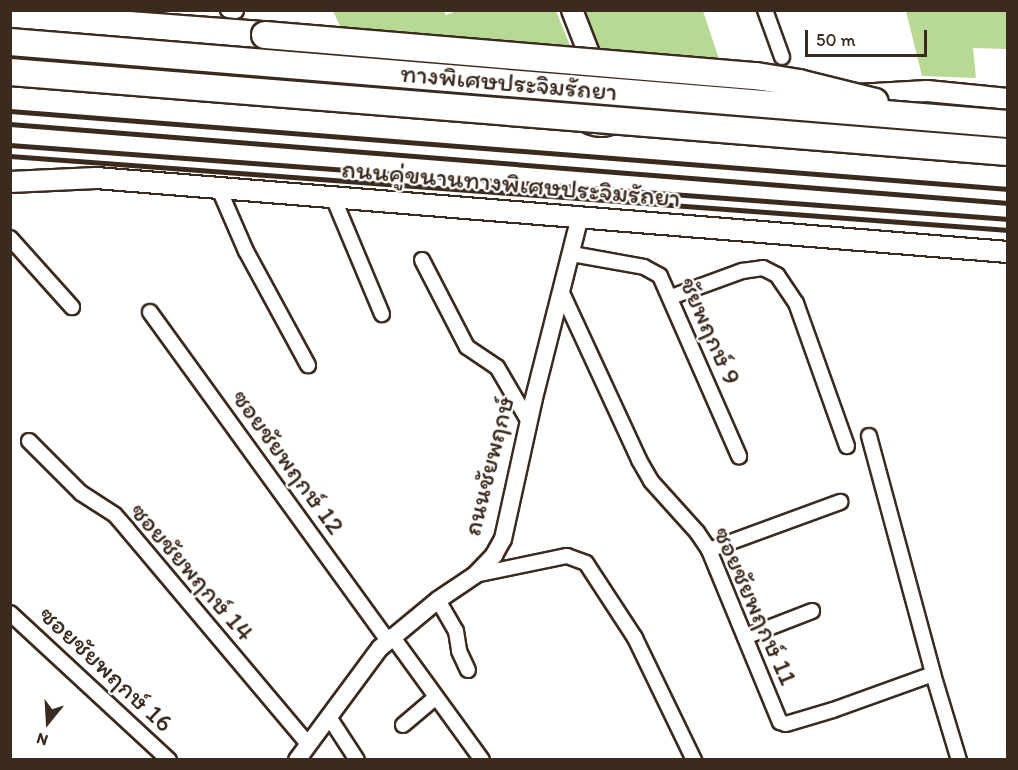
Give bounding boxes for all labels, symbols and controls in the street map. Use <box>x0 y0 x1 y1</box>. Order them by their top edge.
scale bar <box>808 18 930 56</box>
text: 50 m <box>816 29 856 51</box>
street label: ทางพิเศษประจิมรัถยา <box>399 58 619 108</box>
street label: ถนนคู่ขนานทางพิเศษประจิมรัถยา <box>340 154 682 214</box>
street label: ชัยพฤกษ์ 9 <box>672 272 748 390</box>
street label: ซอยชัยพฤกษ์ 12 <box>225 384 351 540</box>
street label: ถนนชัยพฤกษ์ <box>457 393 521 539</box>
street label: ซอยชัยพฤกษ์ 14 <box>123 496 261 648</box>
street label: ซอยชัยพฤกษ์ 11 <box>706 522 804 690</box>
street label: ซอยชัยพฤกษ์ 16 <box>33 599 179 739</box>
north arrow <box>18 692 78 752</box>
text: N <box>34 729 50 750</box>

